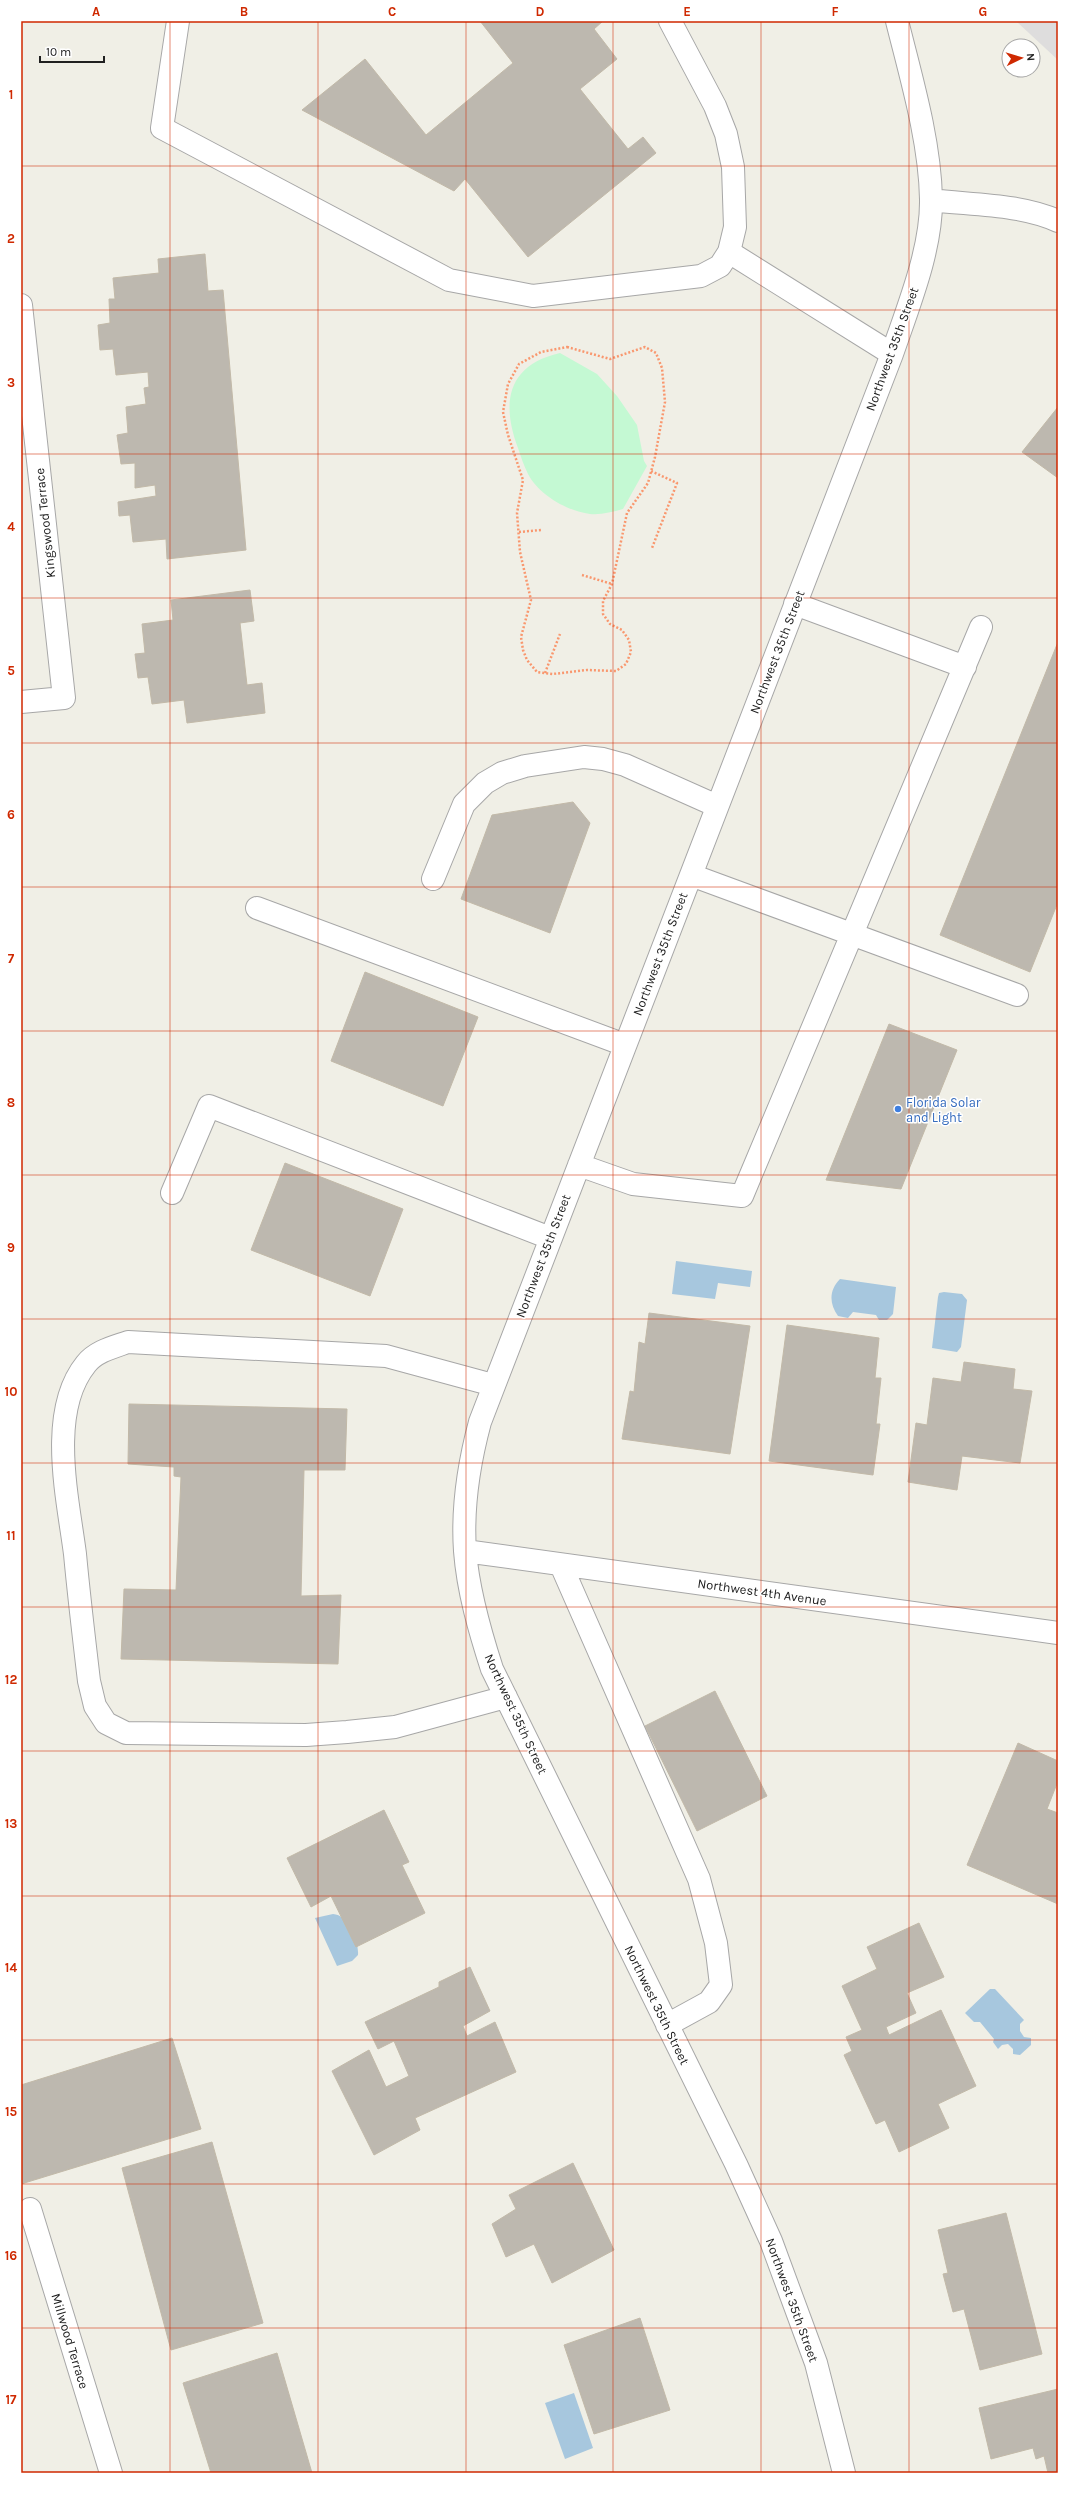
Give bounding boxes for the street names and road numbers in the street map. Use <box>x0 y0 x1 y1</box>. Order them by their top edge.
street label: Northwest 35th Street <box>863 285 921 413</box>
street label: Kingswood Terrace <box>32 467 58 579</box>
street label: Northwest 35th Street <box>747 588 807 716</box>
street label: Northwest 35th Street <box>630 890 690 1018</box>
street label: Northwest 35th Street <box>513 1192 573 1320</box>
street label: Northwest 4th Avenue <box>696 1576 828 1609</box>
street label: Northwest 35th Street <box>482 1652 550 1777</box>
street label: Northwest 35th Street <box>622 1943 692 2067</box>
street label: Northwest 35th Street <box>763 2236 821 2364</box>
street label: Millwood Terrace <box>48 2292 92 2391</box>

